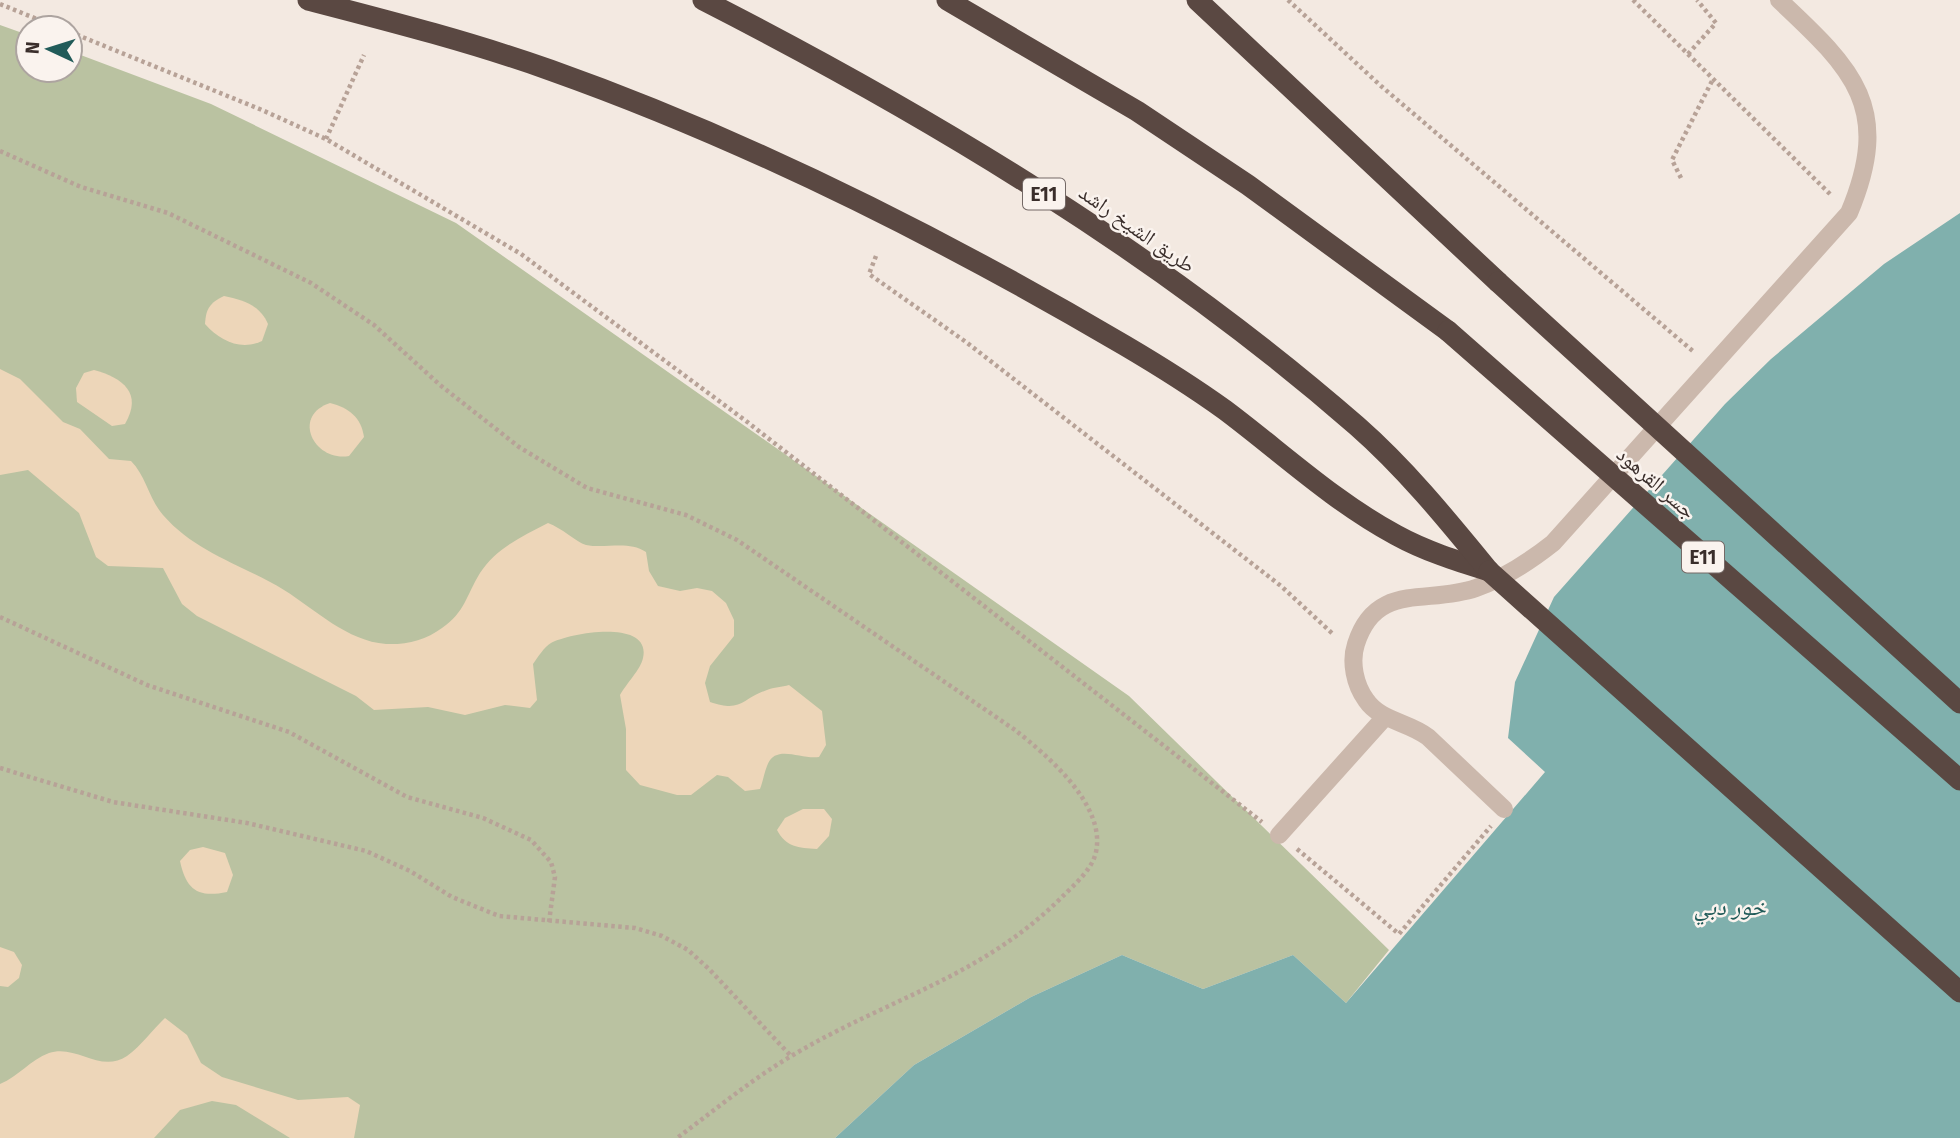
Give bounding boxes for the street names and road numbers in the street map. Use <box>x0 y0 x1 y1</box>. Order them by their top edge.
road number: E11 <box>1023 178 1065 210</box>
street label: طريق الشيخ راشد <box>1074 179 1200 279</box>
street label: جسر القرهود <box>1611 442 1701 524</box>
road number: E11 <box>1682 542 1724 572</box>

